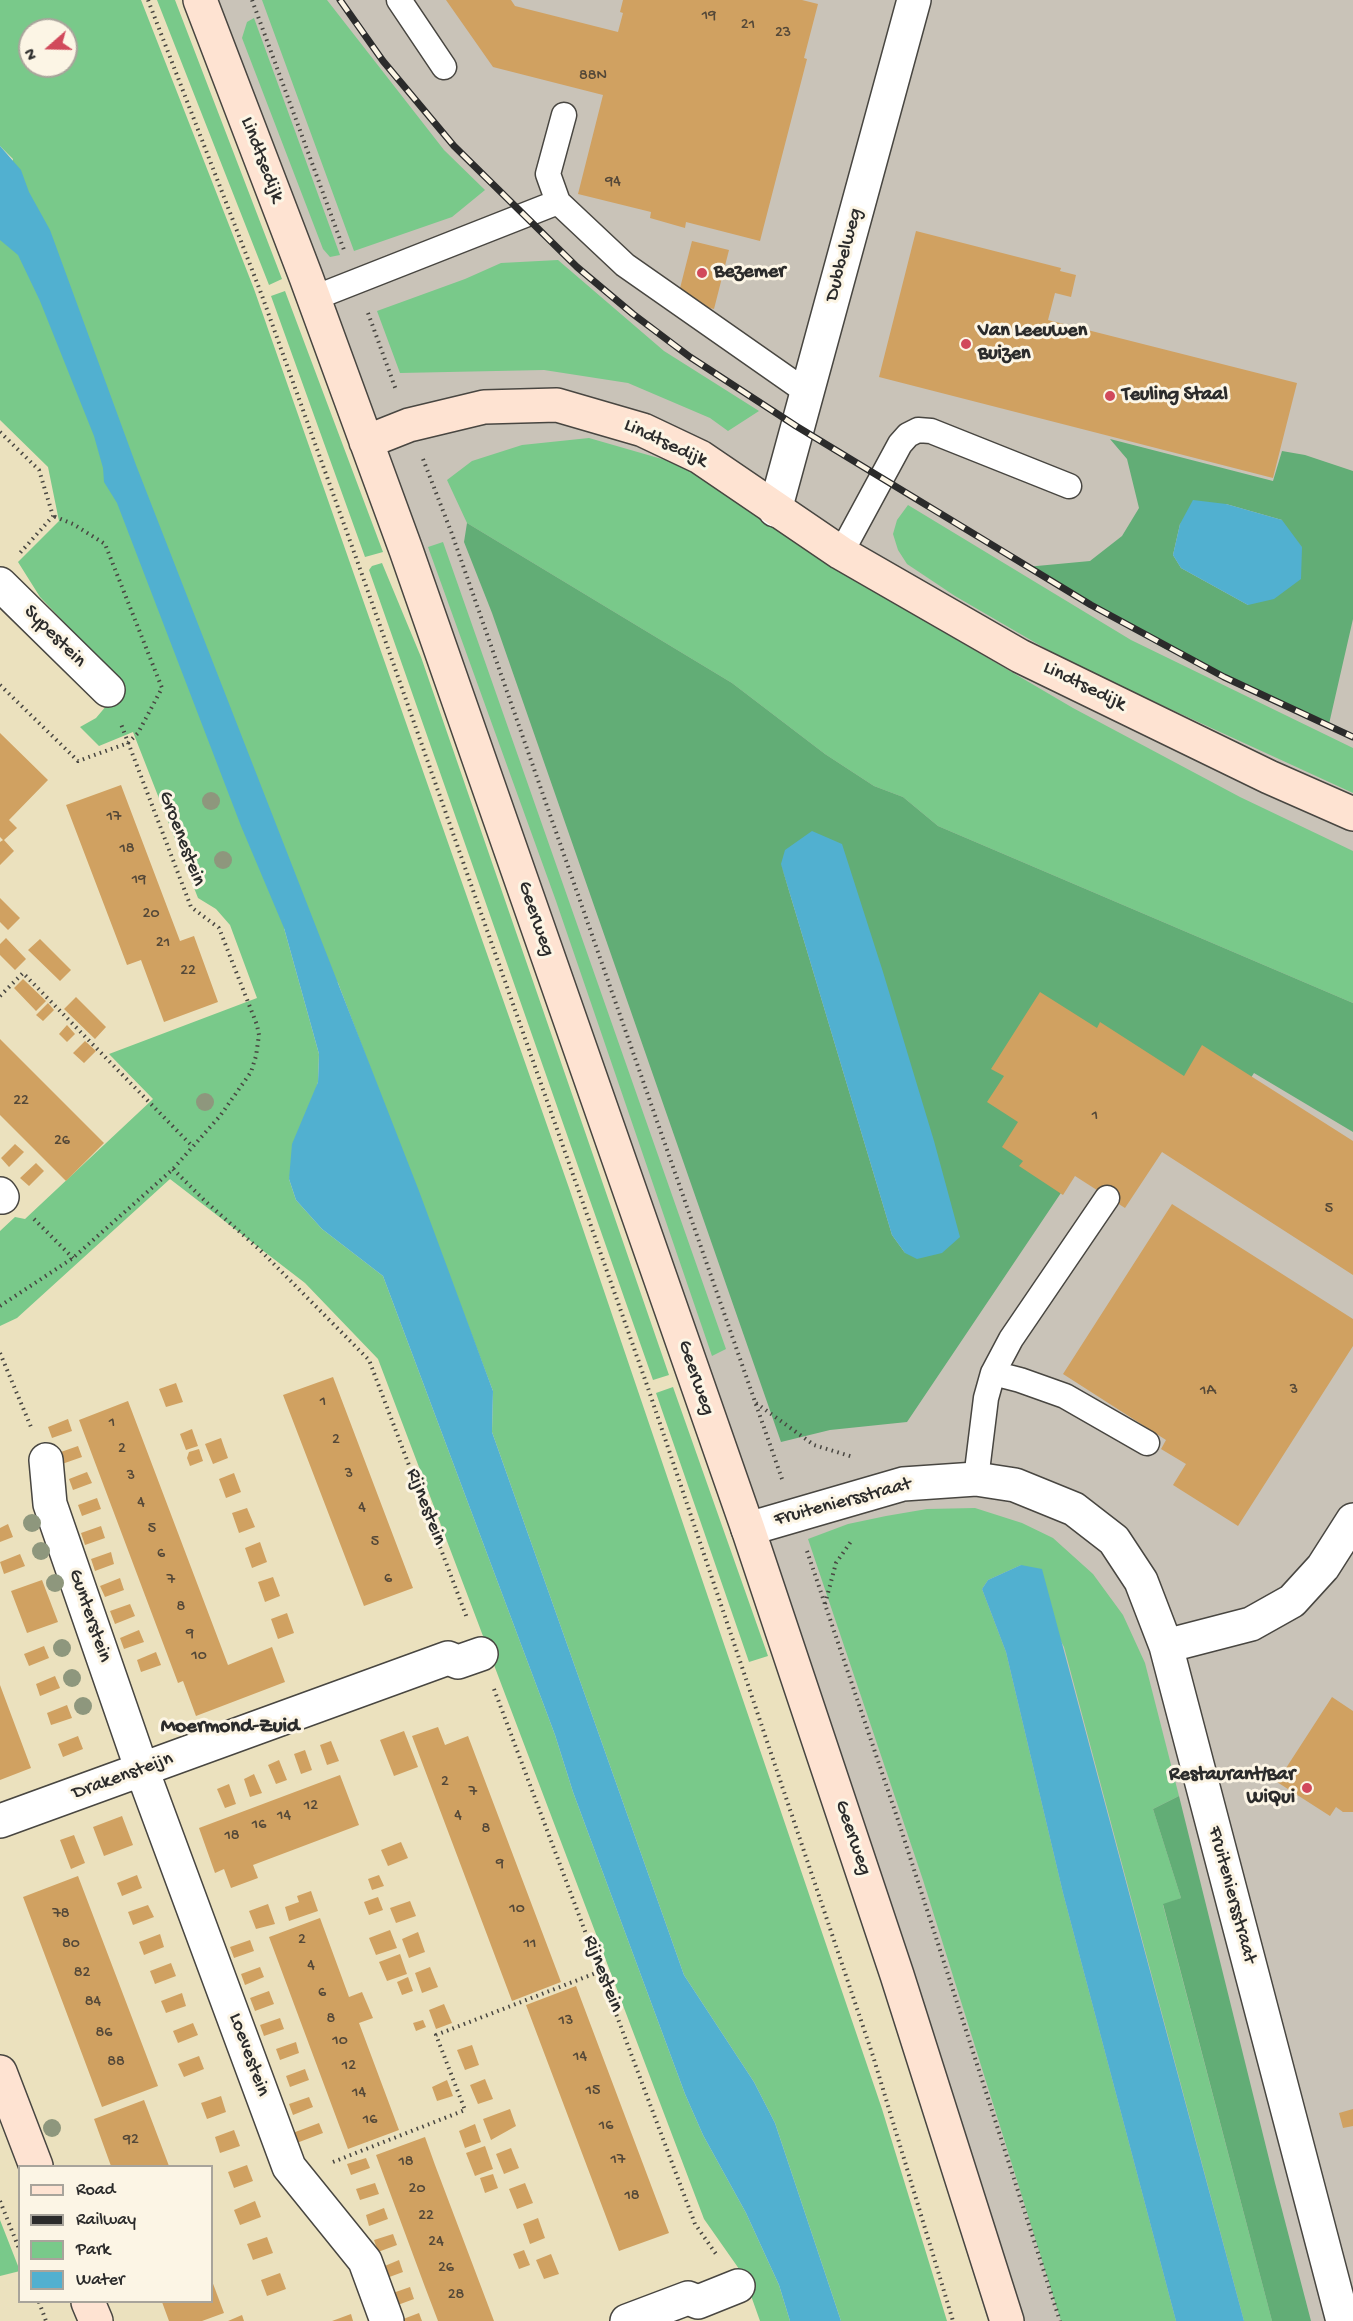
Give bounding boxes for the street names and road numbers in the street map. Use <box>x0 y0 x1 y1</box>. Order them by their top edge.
street label: Lindtsedijk <box>234 114 288 206</box>
street label: Dubbelweg <box>821 206 869 304</box>
street label: Lindtsedijk <box>619 414 711 474</box>
street label: Sypestein <box>18 601 90 673</box>
street label: Lindtsedijk <box>1039 657 1129 717</box>
street label: Groenestein <box>152 788 210 890</box>
street label: Geerweg <box>511 878 559 960</box>
street label: Geerweg <box>671 1337 719 1419</box>
street label: Rijnestein <box>399 1465 451 1549</box>
street label: Fruiteniersstraat <box>772 1473 914 1533</box>
street label: Gunterstein <box>62 1566 116 1666</box>
street label: Drakensteijn <box>69 1748 177 1806</box>
street label: Geerweg <box>828 1797 876 1879</box>
street label: Fruiteniersstraat <box>1201 1824 1261 1966</box>
street label: Rijnestein <box>576 1932 628 2016</box>
street label: Loevestein <box>222 2010 274 2100</box>

